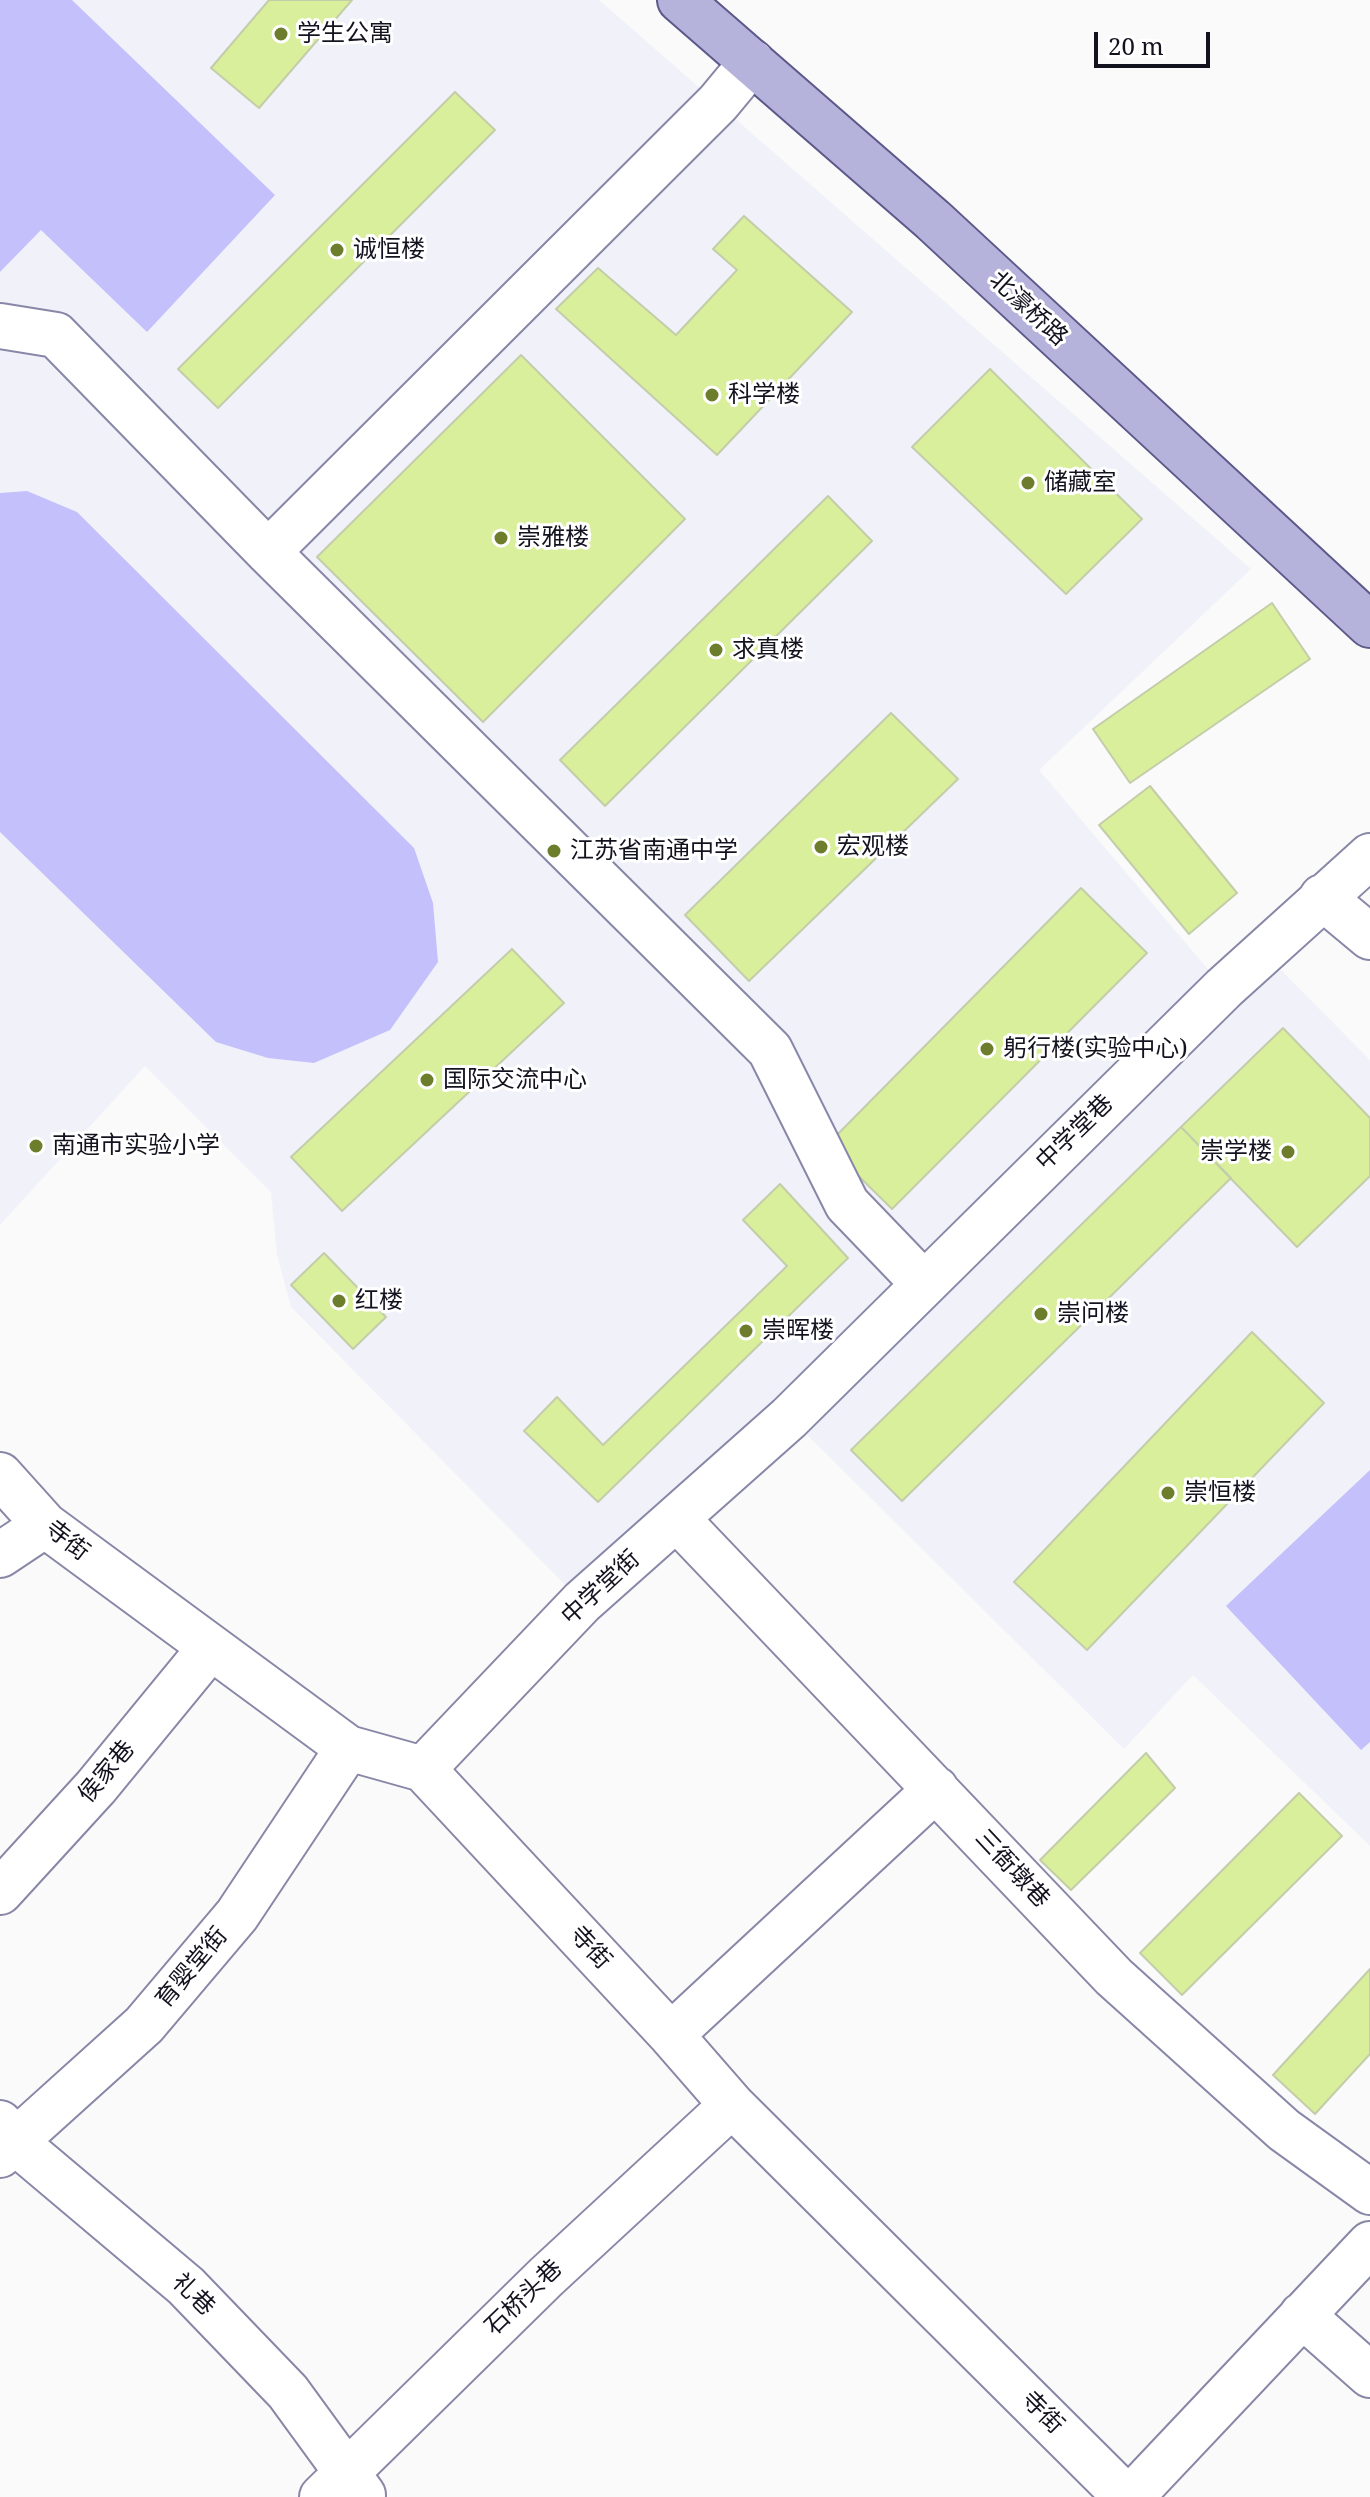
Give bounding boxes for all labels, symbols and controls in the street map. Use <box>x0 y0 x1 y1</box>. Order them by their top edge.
scale bar <box>1098 16 1214 66</box>
place label: 学生公寓 <box>297 20 393 48</box>
marker: 学生公寓 <box>272 25 290 43</box>
text: 20 m <box>1108 29 1164 62</box>
place label: 诚恒楼 <box>353 236 425 264</box>
marker: 诚恒楼 <box>328 241 346 259</box>
street label: 北濠桥路 <box>983 266 1073 352</box>
place label: 科学楼 <box>728 381 800 409</box>
marker: 科学楼 <box>703 386 721 404</box>
place label: 储藏室 <box>1044 469 1116 497</box>
marker: 储藏室 <box>1019 474 1037 492</box>
place label: 崇雅楼 <box>517 524 589 552</box>
marker: 崇雅楼 <box>492 529 510 547</box>
place label: 求真楼 <box>732 636 804 664</box>
marker: 求真楼 <box>707 641 725 659</box>
place label: 宏观楼 <box>837 833 909 861</box>
place label: 江苏省南通中学 <box>570 837 738 865</box>
marker: 宏观楼 <box>812 838 830 856</box>
marker: 江苏省南通中学 <box>545 842 563 860</box>
place label: 躬行楼(实验中心) <box>1003 1035 1188 1063</box>
marker: 躬行楼(实验中心) <box>978 1040 996 1058</box>
place label: 国际交流中心 <box>443 1066 587 1094</box>
marker: 国际交流中心 <box>418 1071 436 1089</box>
street label: 中学堂巷 <box>1030 1089 1120 1177</box>
place label: 南通市实验小学 <box>52 1132 220 1160</box>
marker: 南通市实验小学 <box>27 1137 45 1155</box>
place label: 崇学楼 <box>1200 1138 1272 1166</box>
marker: 崇学楼 <box>1279 1143 1297 1161</box>
place label: 红楼 <box>355 1287 403 1315</box>
marker: 红楼 <box>330 1292 348 1310</box>
place label: 崇问楼 <box>1057 1300 1129 1328</box>
marker: 崇问楼 <box>1032 1305 1050 1323</box>
place label: 崇晖楼 <box>762 1317 834 1345</box>
marker: 崇晖楼 <box>737 1322 755 1340</box>
place label: 崇恒楼 <box>1184 1479 1256 1507</box>
marker: 崇恒楼 <box>1159 1484 1177 1502</box>
street label: 寺街 <box>39 1515 95 1567</box>
street label: 中学堂街 <box>556 1545 646 1631</box>
street label: 侯家巷 <box>73 1735 141 1809</box>
street label: 三衙墩巷 <box>969 1824 1055 1914</box>
street label: 寺街 <box>563 1921 617 1975</box>
street label: 育婴堂街 <box>150 1922 234 2014</box>
street label: 石桥头巷 <box>479 2254 569 2342</box>
street label: 礼巷 <box>166 2268 220 2322</box>
street label: 寺街 <box>1015 2386 1069 2440</box>

